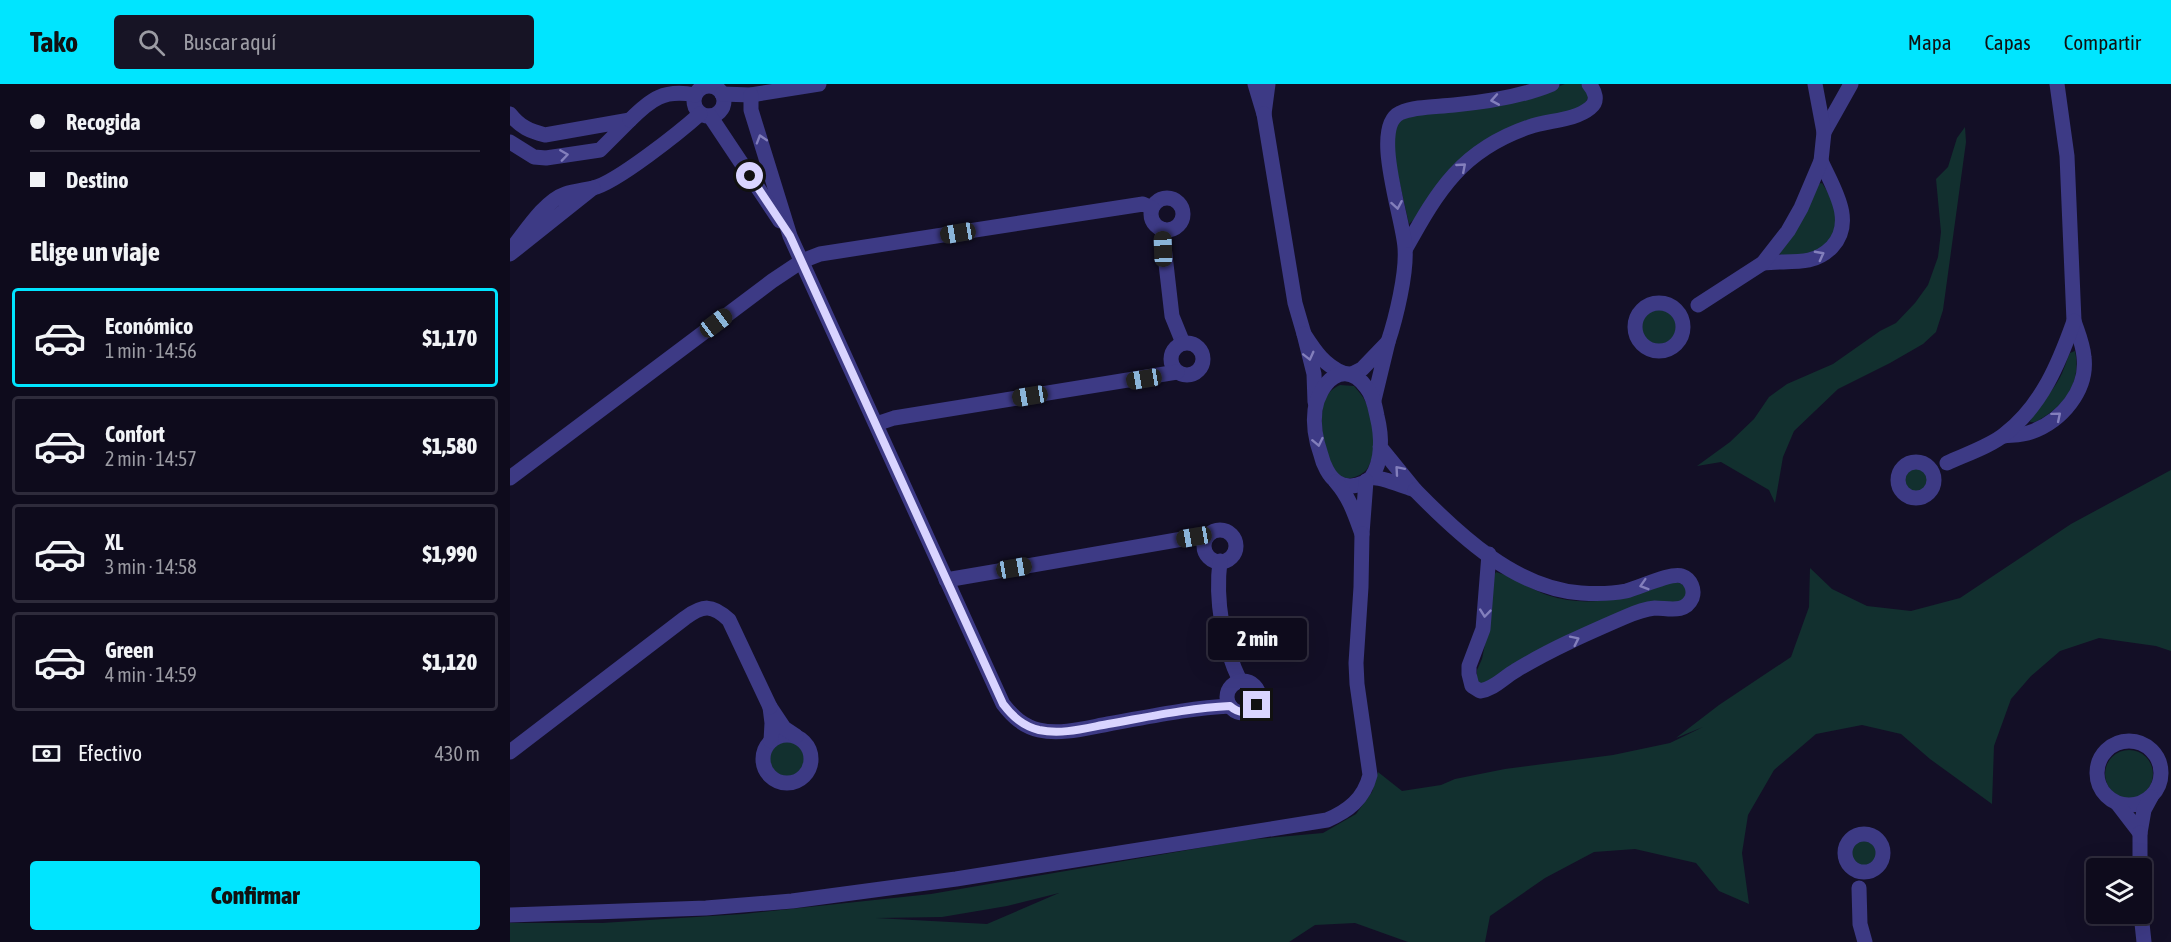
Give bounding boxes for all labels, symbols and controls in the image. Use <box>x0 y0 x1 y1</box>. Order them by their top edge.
search box <box>114 15 534 69</box>
text: Tako <box>30 26 78 58</box>
icon: search <box>135 26 168 59</box>
text: Buscar aquí <box>183 29 276 55</box>
text: Mapa <box>1908 30 1951 54</box>
text: Capas <box>1984 30 2031 54</box>
text: Compartir <box>2064 30 2141 54</box>
one-way arrow <box>1491 93 1500 105</box>
text: Recogida <box>66 109 141 135</box>
one-way arrow <box>755 134 768 145</box>
one-way arrow <box>560 150 569 162</box>
route start <box>736 162 763 189</box>
one-way arrow <box>1456 163 1467 174</box>
text: Destino <box>66 167 128 193</box>
one-way arrow <box>1390 200 1403 210</box>
car <box>939 221 977 245</box>
car <box>1153 231 1173 267</box>
text: Elige un viaje <box>30 236 160 267</box>
one-way arrow <box>1813 251 1824 262</box>
car <box>696 305 736 341</box>
icon: car <box>33 311 87 365</box>
text: Económico <box>105 313 193 339</box>
text: $1,170 <box>422 325 477 351</box>
text: 1 min · 14:56 <box>105 339 197 362</box>
one-way arrow <box>1302 351 1315 361</box>
car <box>1125 367 1163 391</box>
car <box>1011 384 1049 408</box>
one-way arrow <box>2050 412 2061 423</box>
icon: car <box>33 419 87 473</box>
text: Confort <box>105 421 165 447</box>
text: $1,580 <box>422 433 477 459</box>
one-way arrow <box>1310 436 1323 446</box>
text: 2 min · 14:57 <box>105 447 197 470</box>
one-way arrow <box>1395 466 1406 476</box>
car <box>1175 525 1213 549</box>
icon: car <box>33 527 87 581</box>
text: XL <box>105 529 123 555</box>
text: $1,990 <box>422 541 477 567</box>
text: 3 min · 14:58 <box>105 555 197 578</box>
car <box>995 556 1033 580</box>
one-way arrow <box>1639 578 1650 590</box>
one-way arrow <box>1479 608 1492 617</box>
callout: 2 min <box>1208 618 1306 660</box>
text: 2 min <box>1237 627 1278 650</box>
icon: car <box>33 635 87 689</box>
one-way arrow <box>1568 636 1579 648</box>
text: Green <box>105 637 154 663</box>
text: $1,120 <box>422 649 477 675</box>
text: 4 min · 14:59 <box>105 663 197 686</box>
route end <box>1243 691 1270 718</box>
icon: cash <box>30 737 63 770</box>
text: Efectivo <box>78 740 142 766</box>
text: 430 m <box>435 742 480 765</box>
map controls <box>2086 858 2152 924</box>
button: layers <box>2086 858 2152 924</box>
button: Confirmar <box>30 861 480 930</box>

